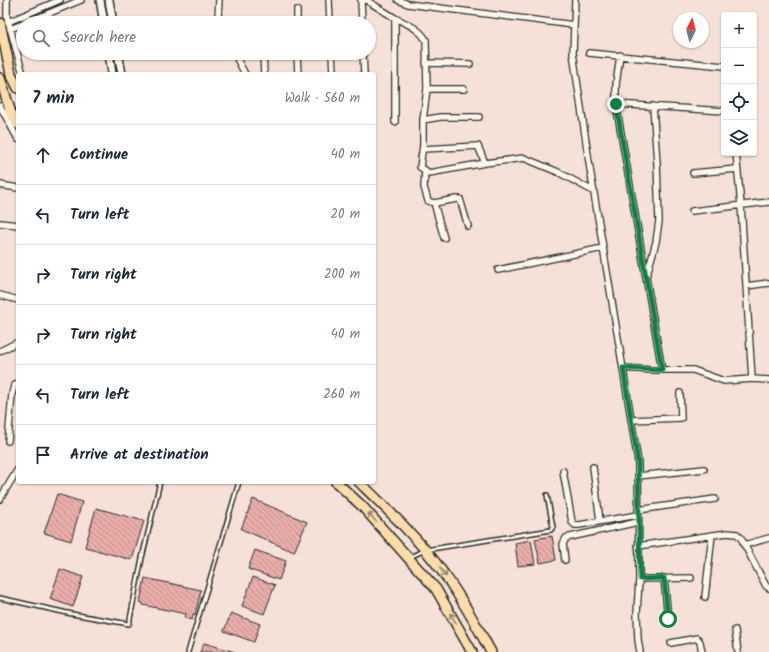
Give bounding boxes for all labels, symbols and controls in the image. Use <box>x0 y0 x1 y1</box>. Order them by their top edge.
north arrow <box>673 12 709 48</box>
map controls <box>721 12 757 156</box>
button: + <box>721 12 757 48</box>
search box <box>16 16 376 60</box>
text: Search here <box>62 26 136 50</box>
icon: search <box>30 27 52 49</box>
button: − <box>721 48 757 84</box>
button: locate <box>721 84 757 120</box>
text: 7 min <box>32 85 74 112</box>
text: Walk · 560 m <box>285 88 360 109</box>
route end <box>607 95 625 113</box>
button: layers <box>721 120 757 156</box>
text: Continue <box>70 143 128 167</box>
icon: ahead <box>32 144 54 166</box>
text: 40 m <box>331 144 360 165</box>
text: Turn left <box>70 203 130 227</box>
icon: left <box>32 204 54 226</box>
text: 20 m <box>330 204 360 225</box>
text: Turn right <box>70 263 137 287</box>
icon: right <box>32 264 54 286</box>
text: 200 m <box>324 264 360 285</box>
text: Turn right <box>70 323 137 347</box>
icon: right <box>32 324 54 346</box>
text: 40 m <box>331 324 360 345</box>
text: Turn left <box>70 383 130 407</box>
icon: left <box>32 384 54 406</box>
text: 260 m <box>323 384 360 405</box>
text: Arrive at destination <box>70 443 209 467</box>
icon: arrive <box>32 444 54 466</box>
one-way arrow <box>368 513 377 523</box>
one-way arrow <box>439 567 447 578</box>
route start <box>659 610 677 628</box>
one-way arrow <box>449 612 457 624</box>

